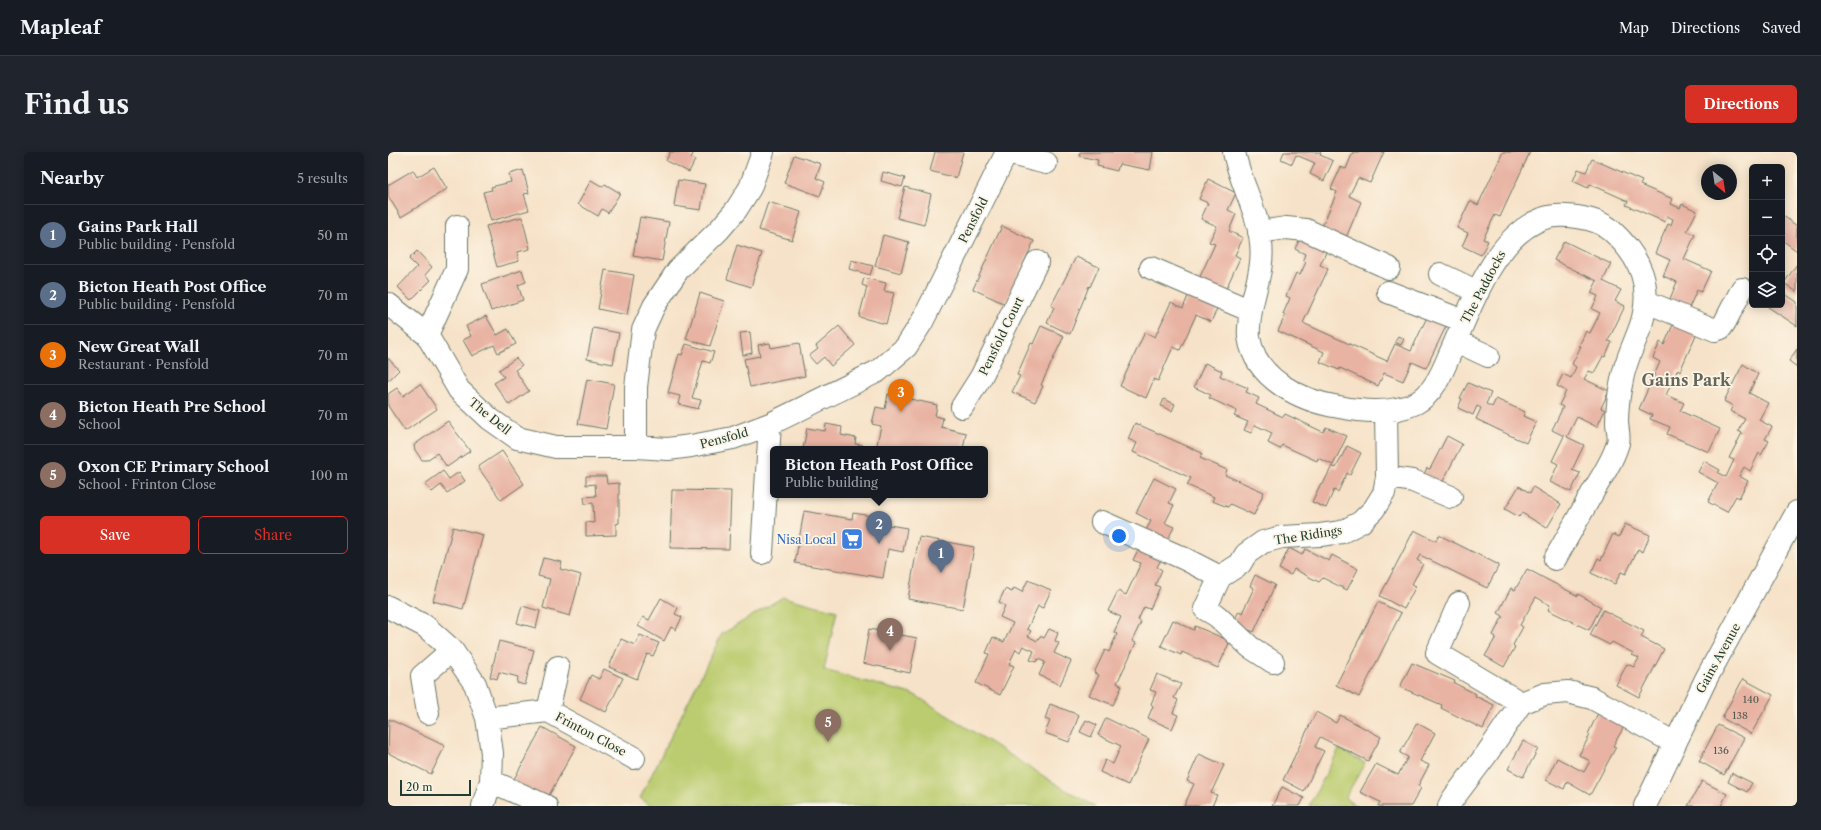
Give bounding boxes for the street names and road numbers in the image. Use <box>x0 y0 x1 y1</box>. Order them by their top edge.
street label: Pensfold <box>955 194 991 245</box>
street label: The Paddocks <box>1457 248 1509 326</box>
street label: Pensfold Court <box>975 293 1027 378</box>
street label: The Dell <box>466 394 514 438</box>
street label: Pensfold <box>698 424 750 452</box>
street label: The Ridings <box>1273 522 1343 548</box>
street label: Gains Avenue <box>1693 620 1744 696</box>
street label: Frinton Close <box>553 709 629 759</box>

